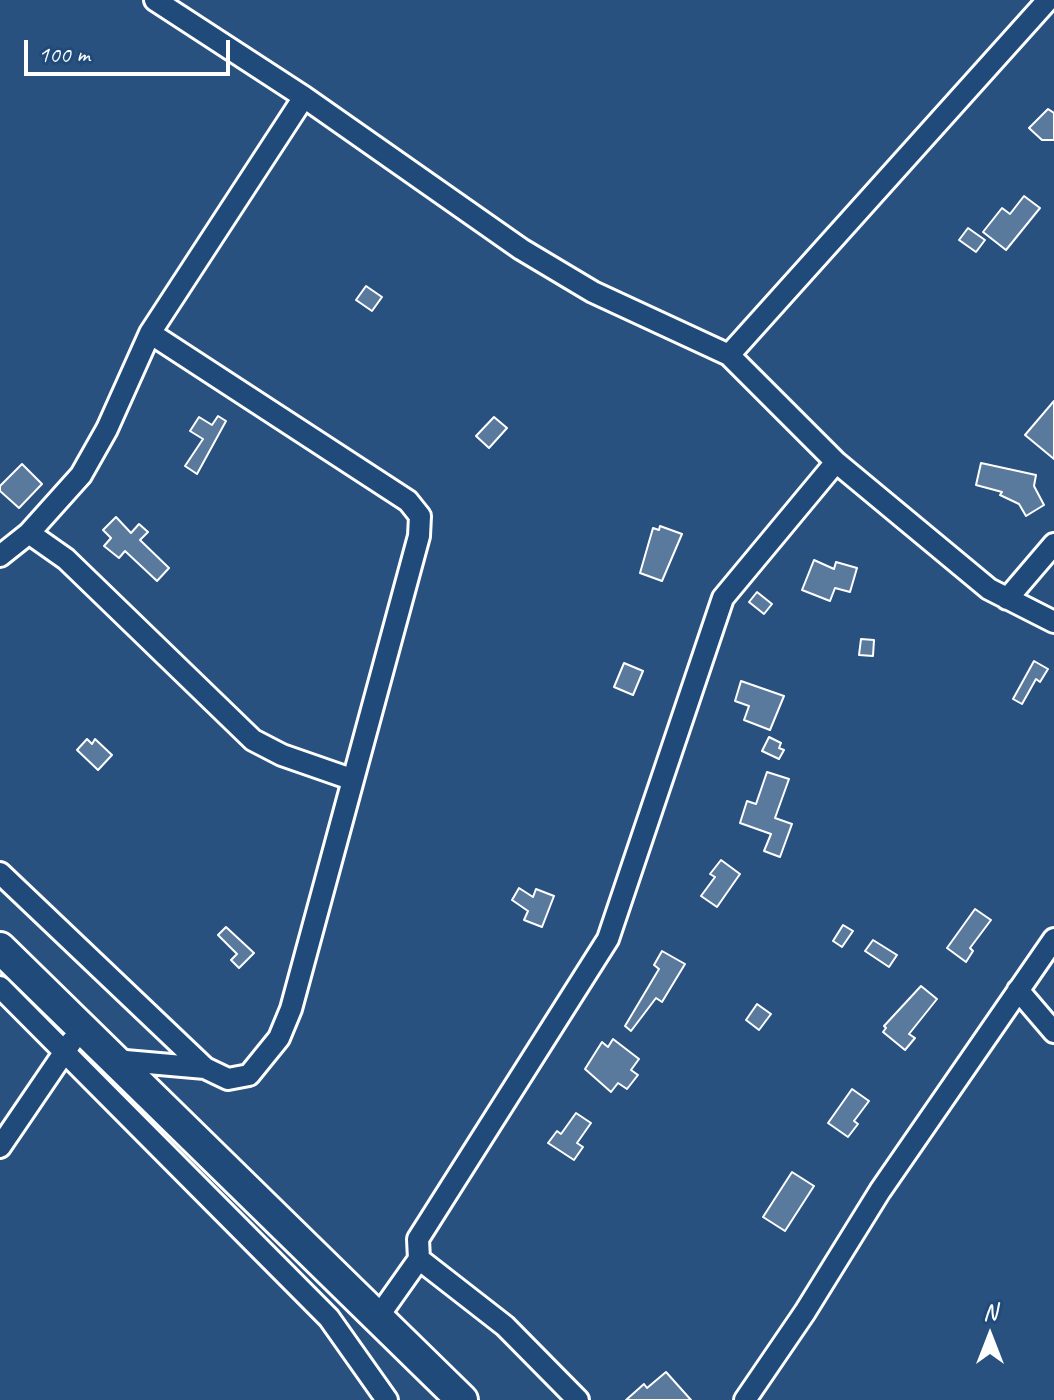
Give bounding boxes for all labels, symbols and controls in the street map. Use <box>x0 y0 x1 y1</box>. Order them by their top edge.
scale bar <box>28 24 234 74</box>
text: 100 m <box>38 39 90 69</box>
north arrow <box>950 1296 1030 1376</box>
text: N <box>983 1298 997 1326</box>

